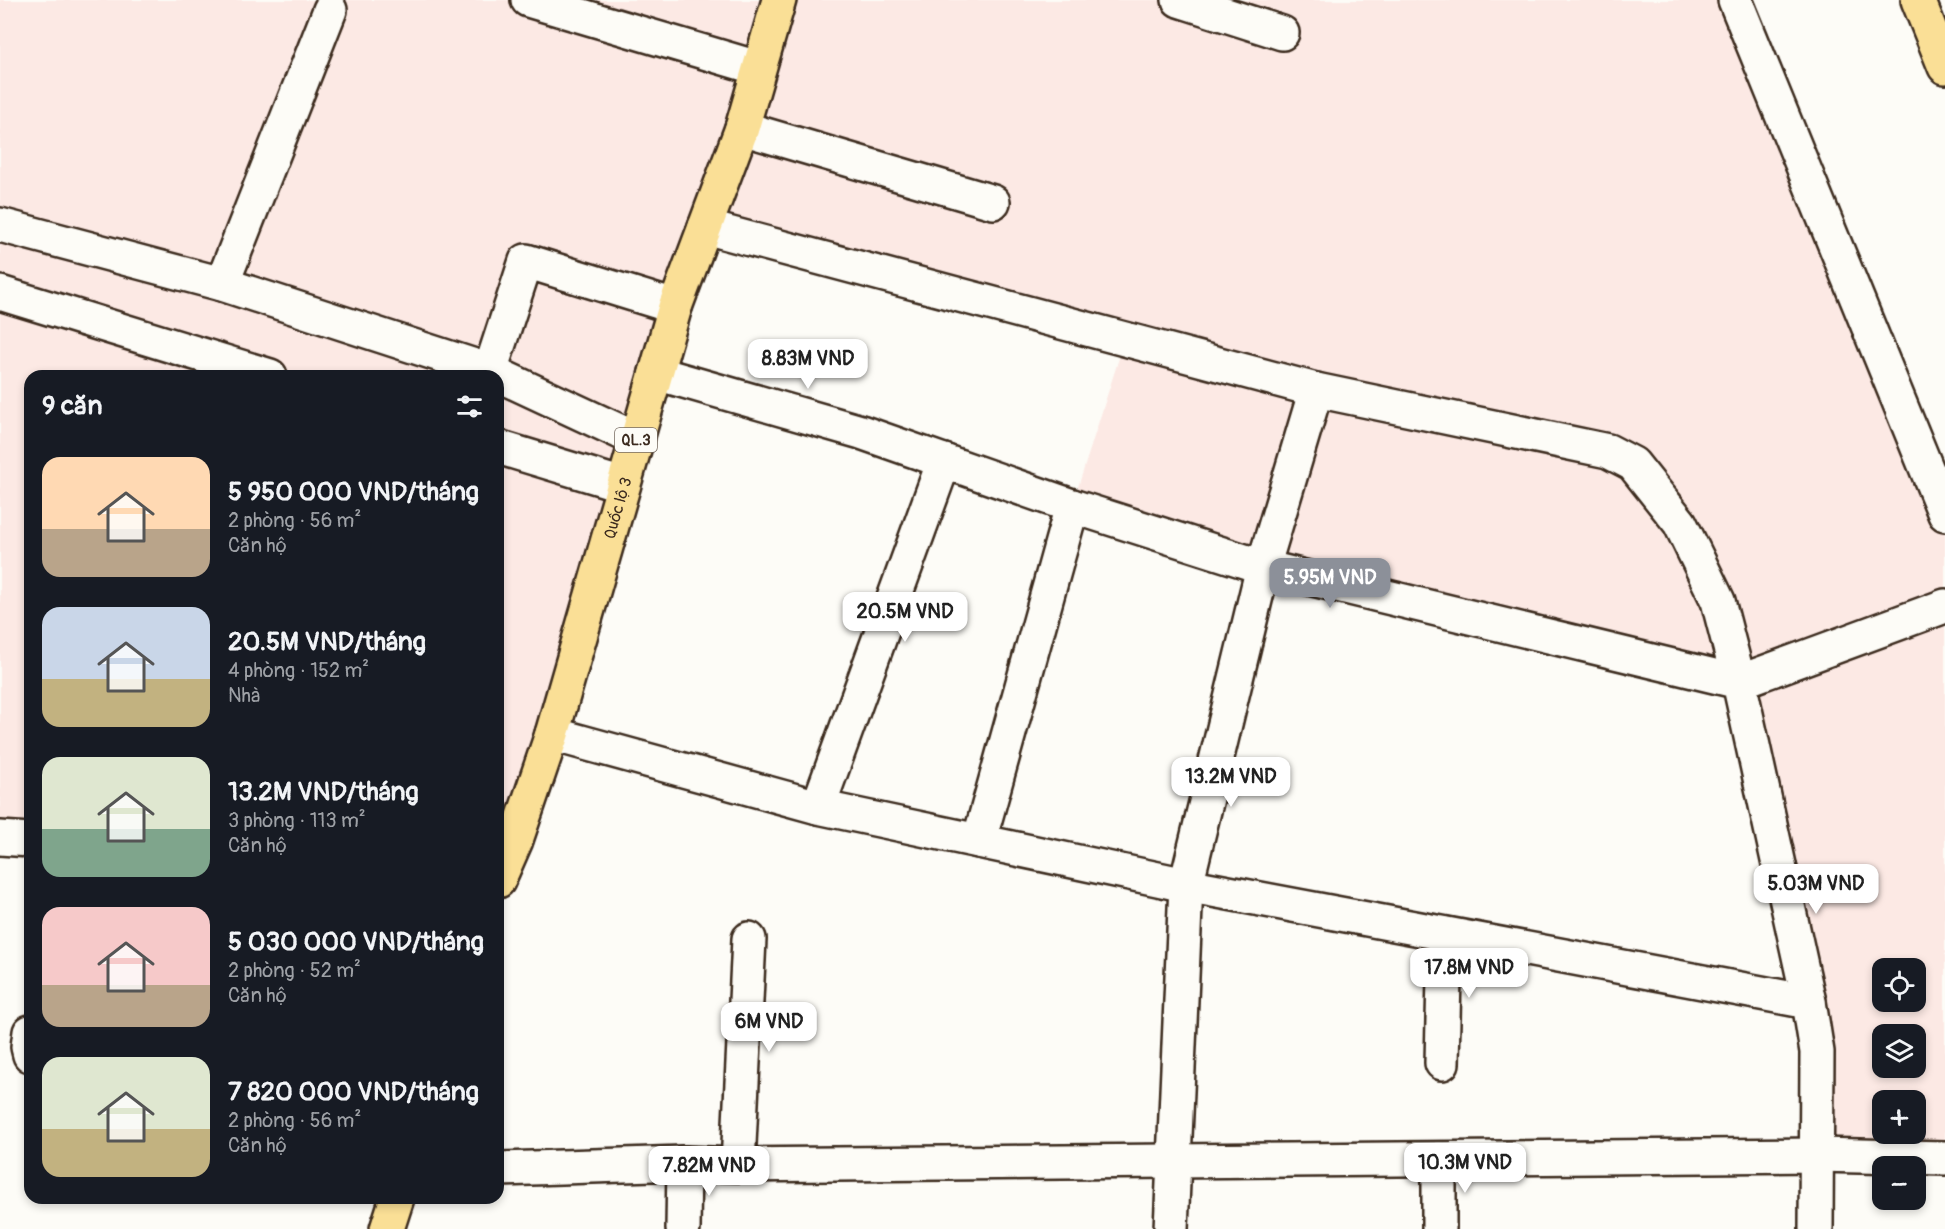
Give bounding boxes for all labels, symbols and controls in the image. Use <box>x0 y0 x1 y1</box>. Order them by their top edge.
pin: 8.83M VND <box>739 339 877 390</box>
text: 8.83M VND <box>762 346 854 371</box>
text: 9 căn <box>42 390 102 422</box>
icon: filters <box>453 390 486 423</box>
road number: QL.3 <box>615 428 657 452</box>
street label: Quốc lộ 3 <box>600 475 636 541</box>
text: 5 950 000 VND/tháng <box>228 476 479 508</box>
icon: home <box>90 481 162 553</box>
text: 2 phòng · 56 m² <box>228 508 361 533</box>
text: Căn hộ <box>228 533 287 558</box>
pin: 5.95M VND <box>1261 558 1399 609</box>
text: 5.95M VND <box>1283 565 1377 590</box>
pin: 20.5M VND <box>836 592 974 643</box>
text: 20.5M VND <box>857 599 953 624</box>
text: 20.5M VND/tháng <box>228 626 426 658</box>
icon: home <box>90 631 162 703</box>
text: 4 phòng · 152 m² <box>228 658 369 683</box>
text: Nhà <box>228 683 260 708</box>
pin: 13.2M VND <box>1162 757 1300 808</box>
text: 13.2M VND <box>1185 764 1277 789</box>
text: 13.2M VND/tháng <box>228 776 419 808</box>
icon: home <box>90 781 162 853</box>
text: 3 phòng · 113 m² <box>228 808 366 833</box>
text: Căn hộ <box>228 833 287 858</box>
pin: 5.03M VND <box>1747 864 1885 915</box>
text: 5.03M VND <box>1768 871 1864 896</box>
text: 5 030 000 VND/tháng <box>228 926 484 958</box>
icon: home <box>90 931 162 1003</box>
pin: 17.8M VND <box>1400 948 1538 999</box>
text: 17.8M VND <box>1424 955 1514 980</box>
text: 2 phòng · 52 m² <box>228 958 361 983</box>
map controls <box>1872 958 1926 1210</box>
button: locate <box>1872 958 1926 1012</box>
text: Căn hộ <box>228 983 287 1008</box>
pin: 6M VND <box>720 1002 818 1053</box>
text: 6M VND <box>735 1009 803 1034</box>
button: layers <box>1872 1024 1926 1078</box>
text: 7 820 000 VND/tháng <box>228 1076 479 1108</box>
icon: home <box>90 1081 162 1153</box>
button: + <box>1872 1090 1926 1144</box>
text: 2 phòng · 56 m² <box>228 1108 361 1133</box>
text: Căn hộ <box>228 1133 287 1158</box>
pin: 10.3M VND <box>1396 1143 1534 1194</box>
pin: 7.82M VND <box>640 1146 778 1197</box>
text: 10.3M VND <box>1418 1150 1512 1175</box>
text: 7.82M VND <box>663 1153 756 1178</box>
button: − <box>1872 1156 1926 1210</box>

